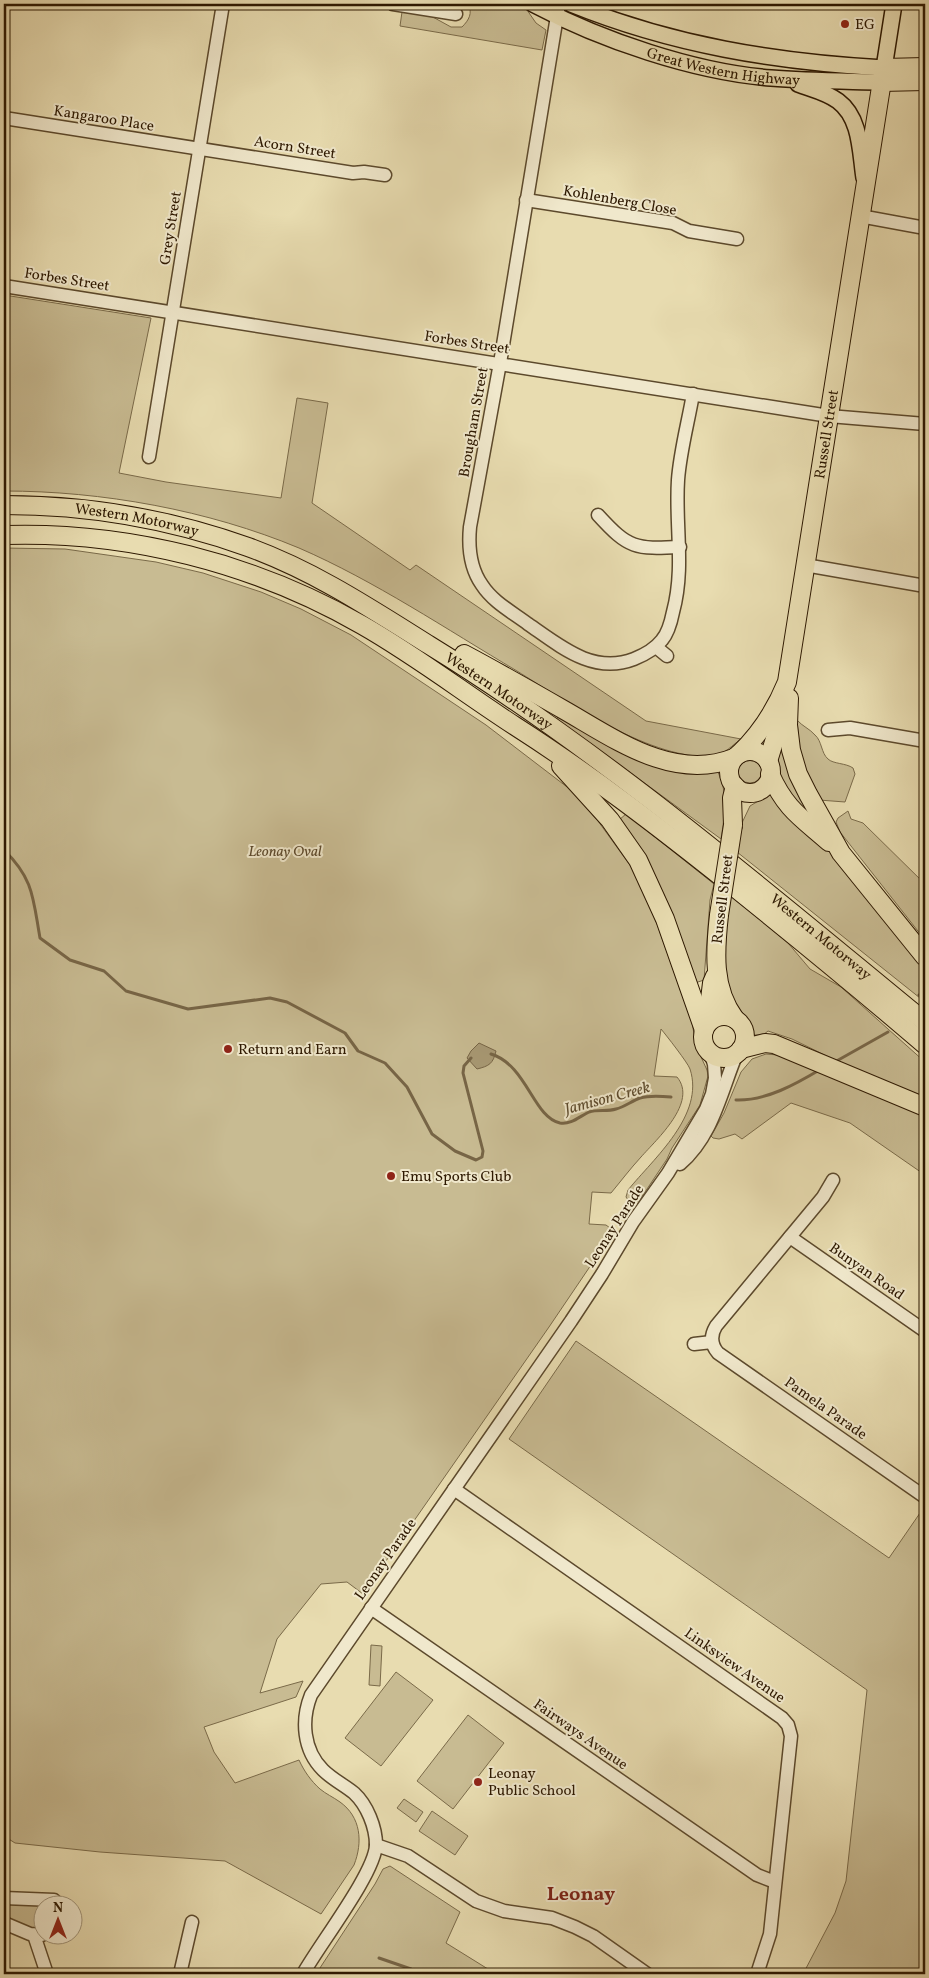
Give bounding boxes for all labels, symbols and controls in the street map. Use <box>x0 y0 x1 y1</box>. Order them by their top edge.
place label: EG <box>855 15 875 36</box>
marker: EG <box>839 18 851 30</box>
street label: Great Western Highway <box>644 43 801 92</box>
street label: Kangaroo Place <box>52 101 156 138</box>
street label: Acorn Street <box>252 132 337 165</box>
street label: Kohlenberg Close <box>561 181 678 222</box>
street label: Grey Street <box>155 190 188 267</box>
street label: Forbes Street <box>23 263 111 298</box>
street label: Forbes Street <box>423 326 511 361</box>
street label: Brougham Street <box>454 365 495 479</box>
street label: Russell Street <box>810 388 845 481</box>
street label: Western Motorway <box>74 499 201 543</box>
street label: Western Motorway <box>440 649 557 736</box>
park label: Leonay Oval <box>248 842 322 863</box>
street label: Russell Street <box>708 853 739 945</box>
street label: Western Motorway <box>765 890 875 986</box>
place label: Return and Earn <box>238 1040 347 1061</box>
marker: Return and Earn <box>222 1043 234 1055</box>
water label: Jamison Creek <box>560 1077 653 1121</box>
place label: Emu Sports Club <box>401 1167 512 1188</box>
marker: Emu Sports Club <box>385 1170 397 1182</box>
street label: Leonay Parade <box>580 1181 650 1273</box>
street label: Bunyan Road <box>824 1239 908 1306</box>
street label: Pamela Parade <box>779 1373 871 1446</box>
street label: Leonay Parade <box>350 1515 422 1605</box>
street label: Linksview Avenue <box>679 1624 789 1709</box>
street label: Fairways Avenue <box>529 1695 632 1776</box>
place label: Leonay Public School <box>488 1764 576 1802</box>
marker: Leonay Public School <box>472 1776 484 1788</box>
district label: Leonay <box>547 1881 615 1909</box>
north arrow <box>32 1896 82 1946</box>
text: N <box>53 1899 63 1918</box>

